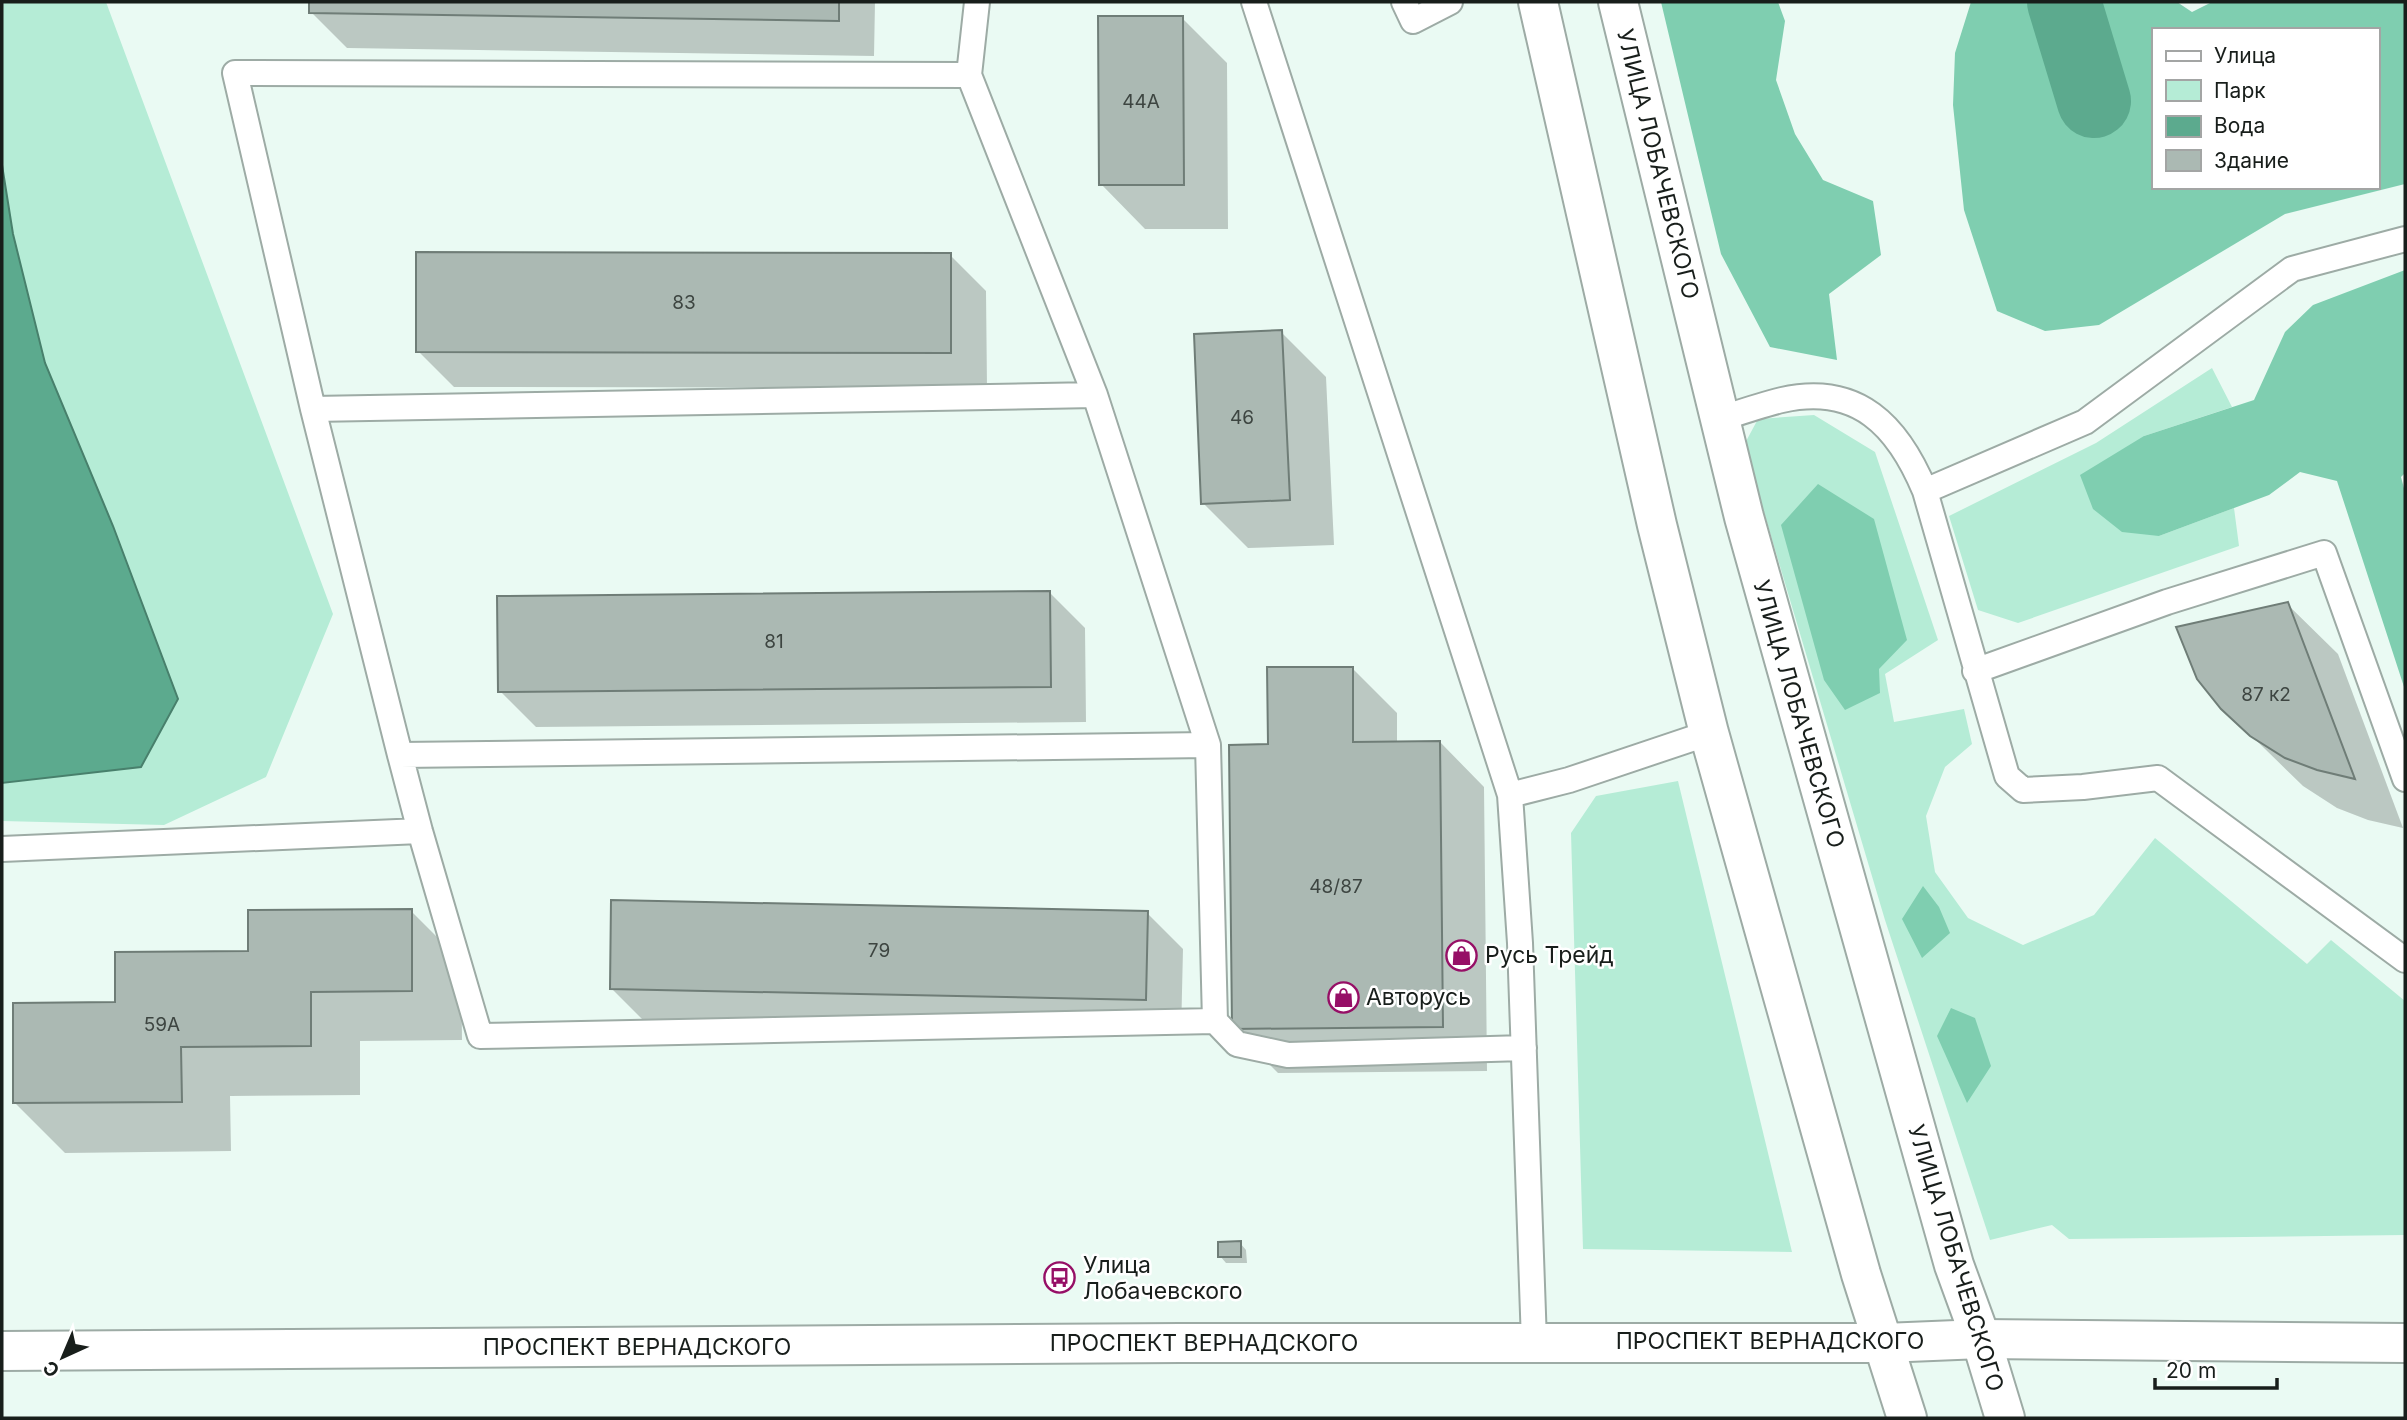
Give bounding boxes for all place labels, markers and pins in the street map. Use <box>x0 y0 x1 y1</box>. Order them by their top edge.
shop icon: Русь Трейд <box>1445 938 1479 972</box>
place label: Русь Трейд <box>1485 941 1614 969</box>
shop icon: Авторусь <box>1326 980 1360 1014</box>
place label: Авторусь <box>1366 983 1471 1011</box>
place label: Улица Лобачевского <box>1083 1251 1243 1305</box>
bus stop icon: Улица Лобачевского <box>1043 1261 1077 1295</box>

